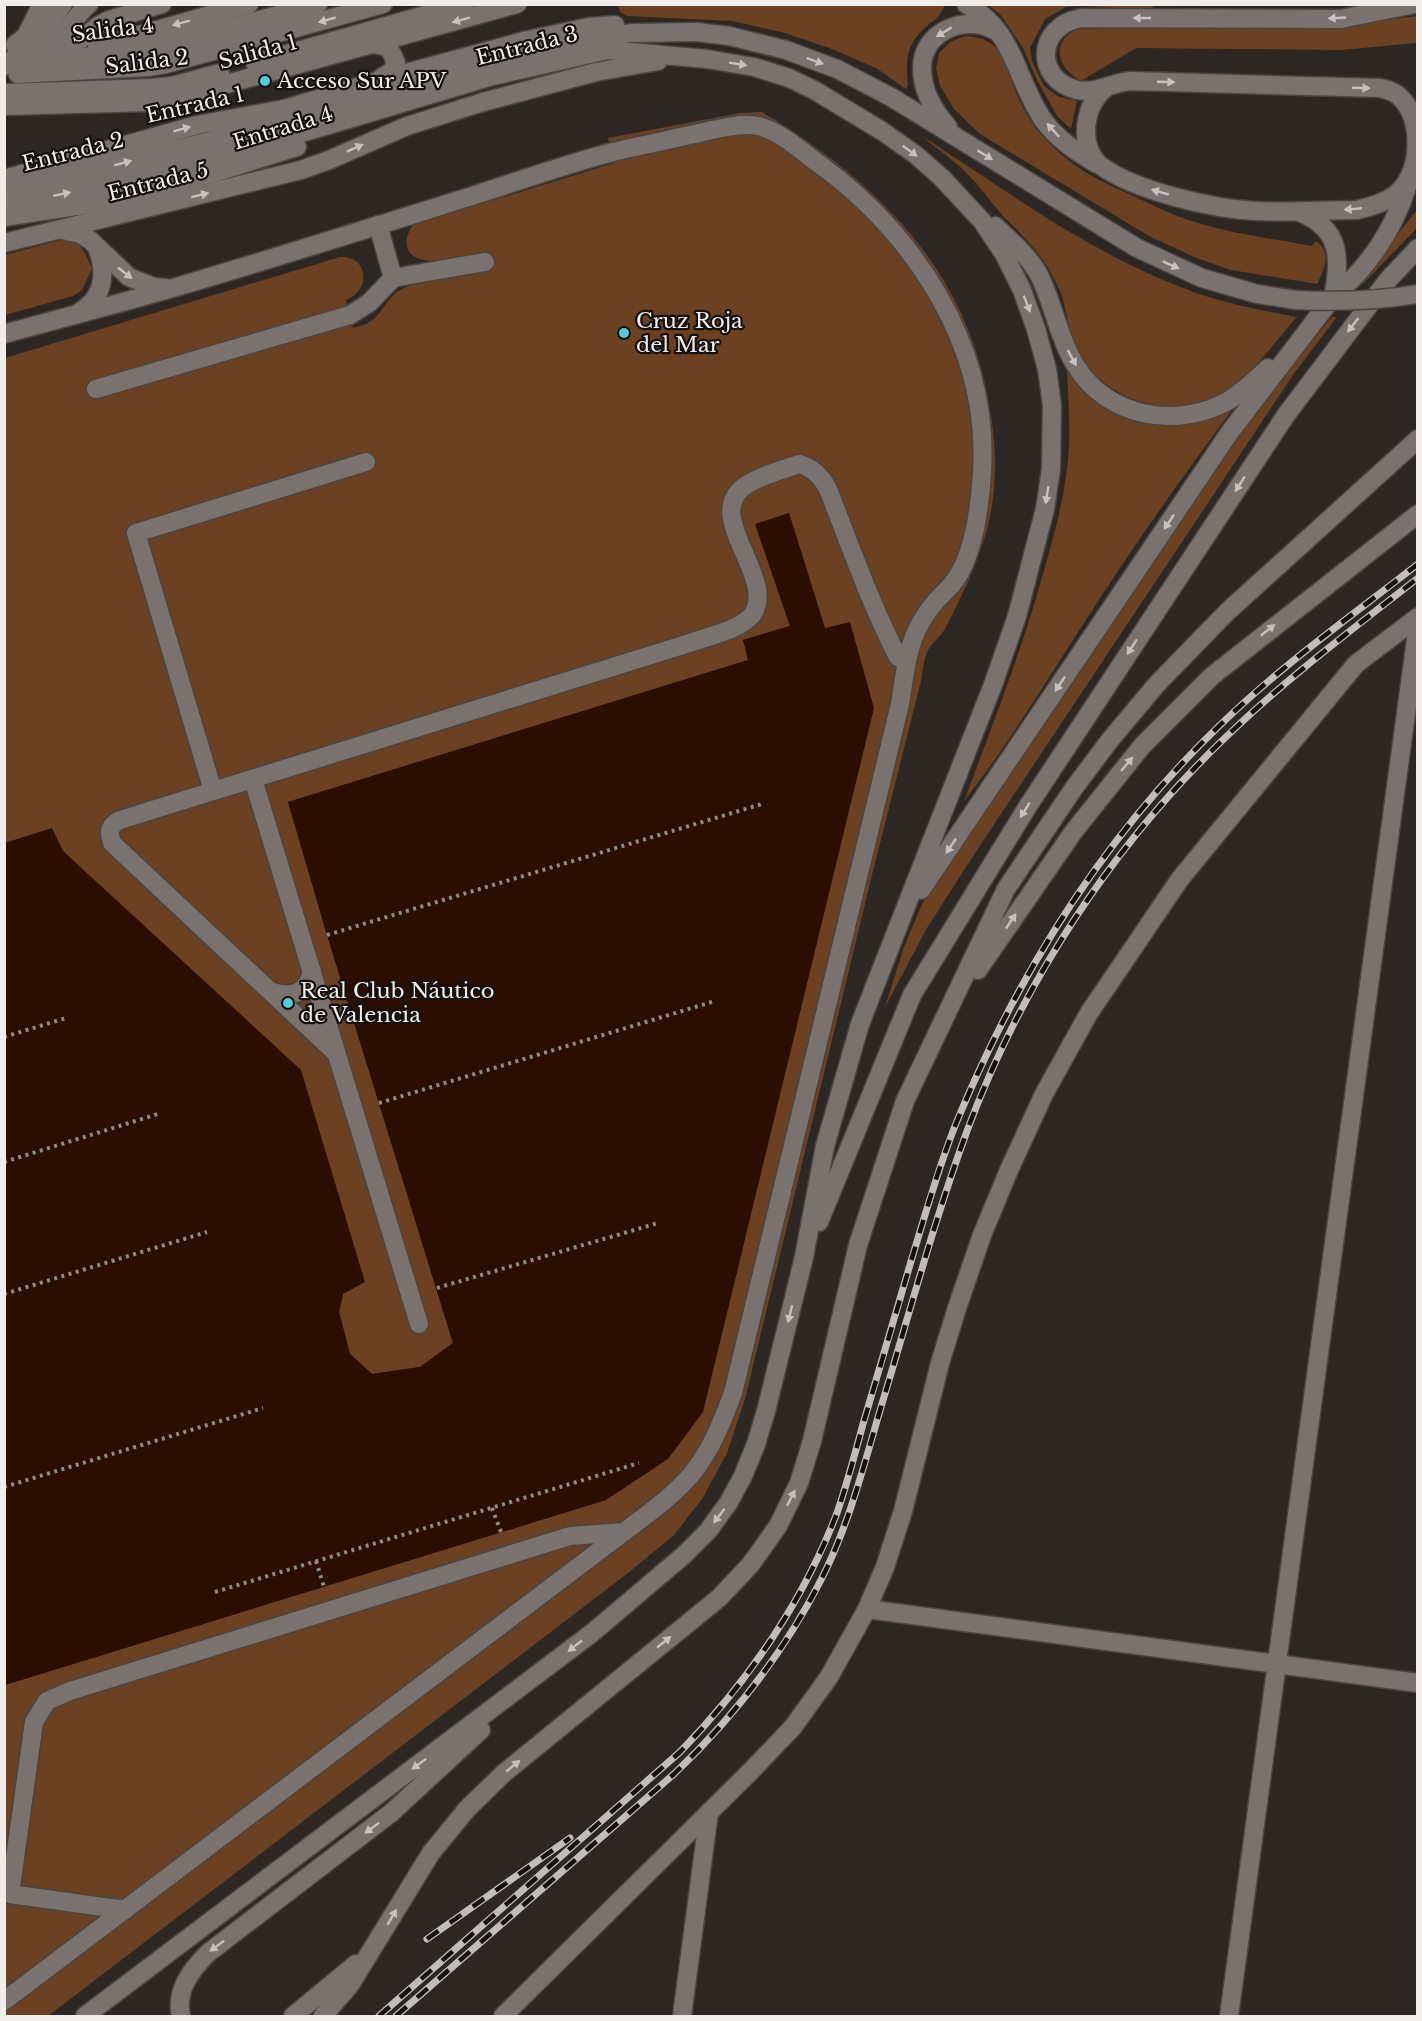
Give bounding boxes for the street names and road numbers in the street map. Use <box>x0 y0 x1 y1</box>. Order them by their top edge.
street label: Salida 4 <box>70 12 156 48</box>
street label: Entrada 3 <box>473 21 581 71</box>
street label: Salida 1 <box>216 29 300 75</box>
street label: Salida 2 <box>104 44 190 80</box>
street label: Entrada 1 <box>143 81 247 129</box>
street label: Entrada 4 <box>230 100 336 156</box>
street label: Entrada 2 <box>19 127 127 177</box>
street label: Entrada 5 <box>105 157 211 207</box>

